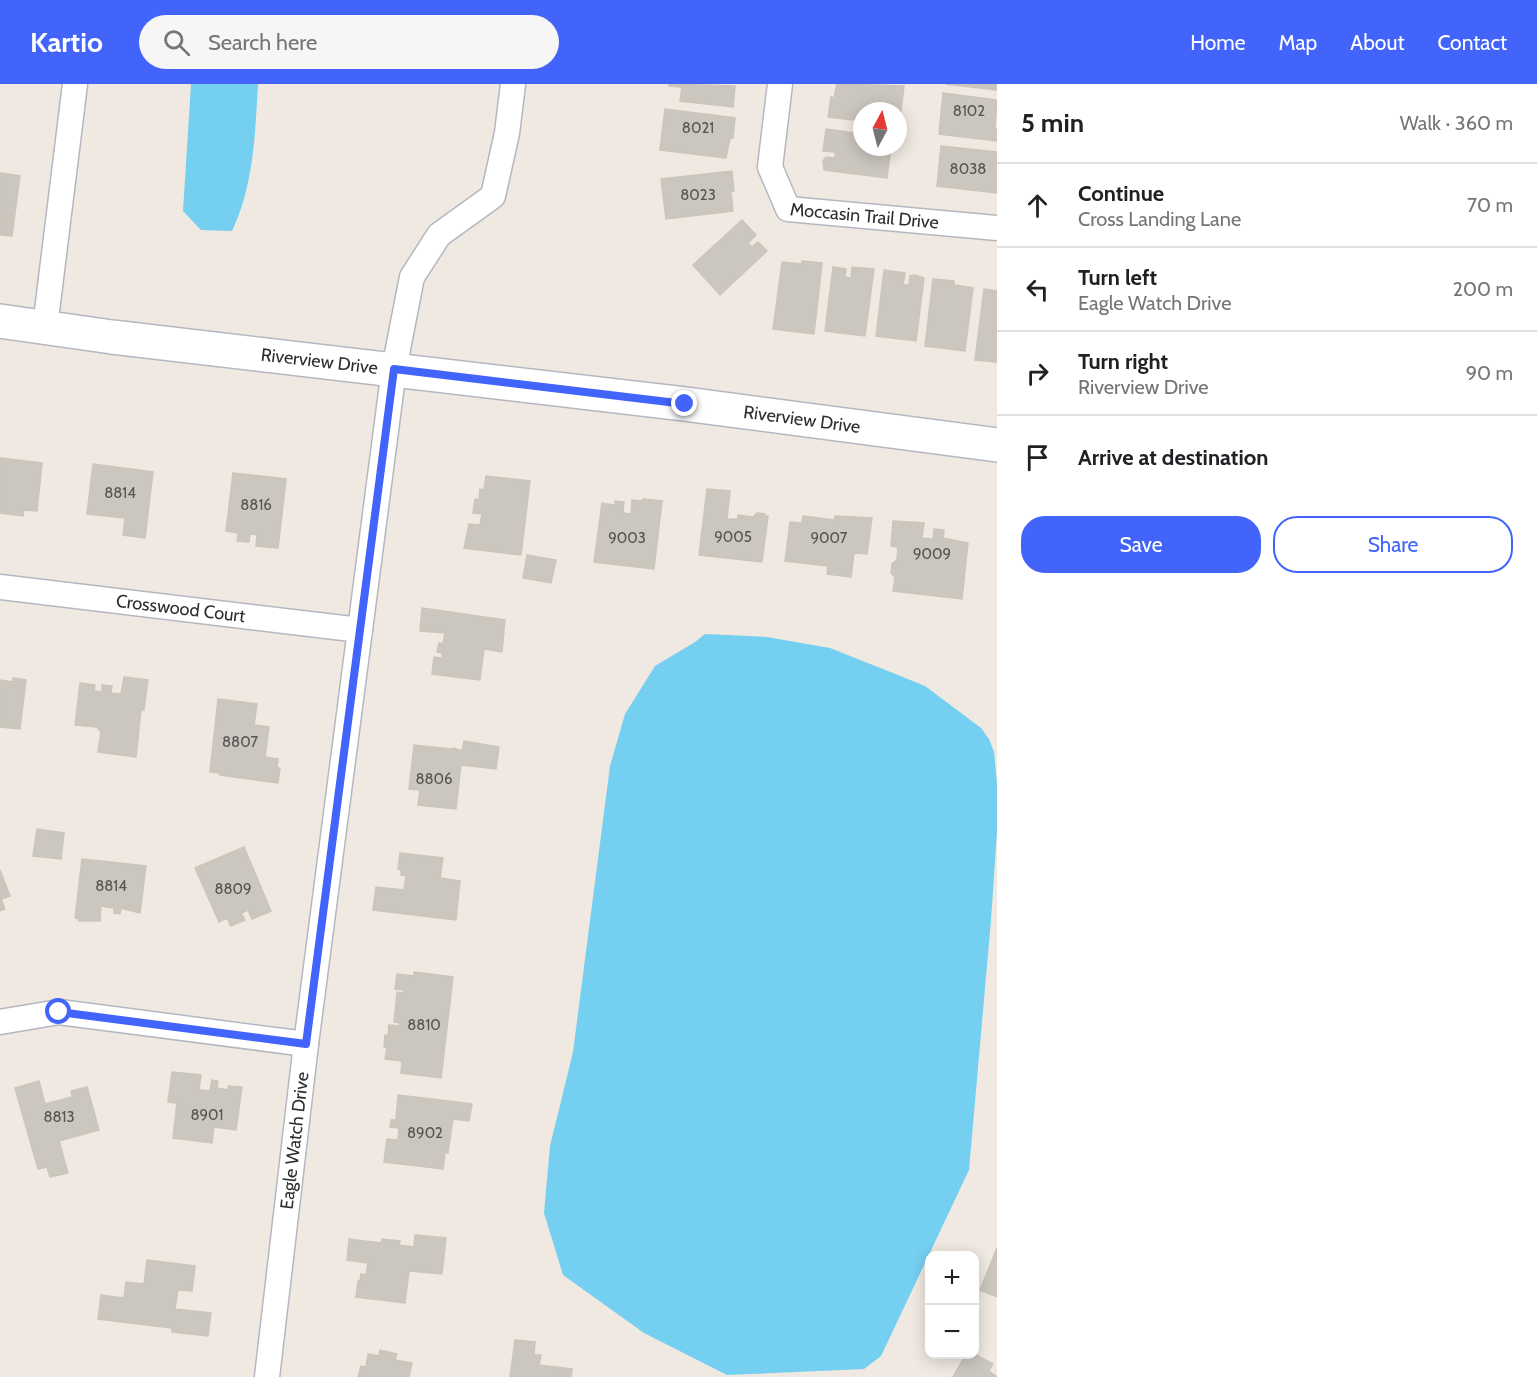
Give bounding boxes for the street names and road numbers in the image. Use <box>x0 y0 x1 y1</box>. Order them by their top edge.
street label: Moccasin Trail Drive <box>789 198 940 234</box>
street label: Riverview Drive <box>260 343 379 379</box>
street label: Riverview Drive <box>742 401 862 438</box>
street label: Crosswood Court <box>115 590 247 627</box>
street label: Eagle Watch Drive <box>276 1071 314 1211</box>

